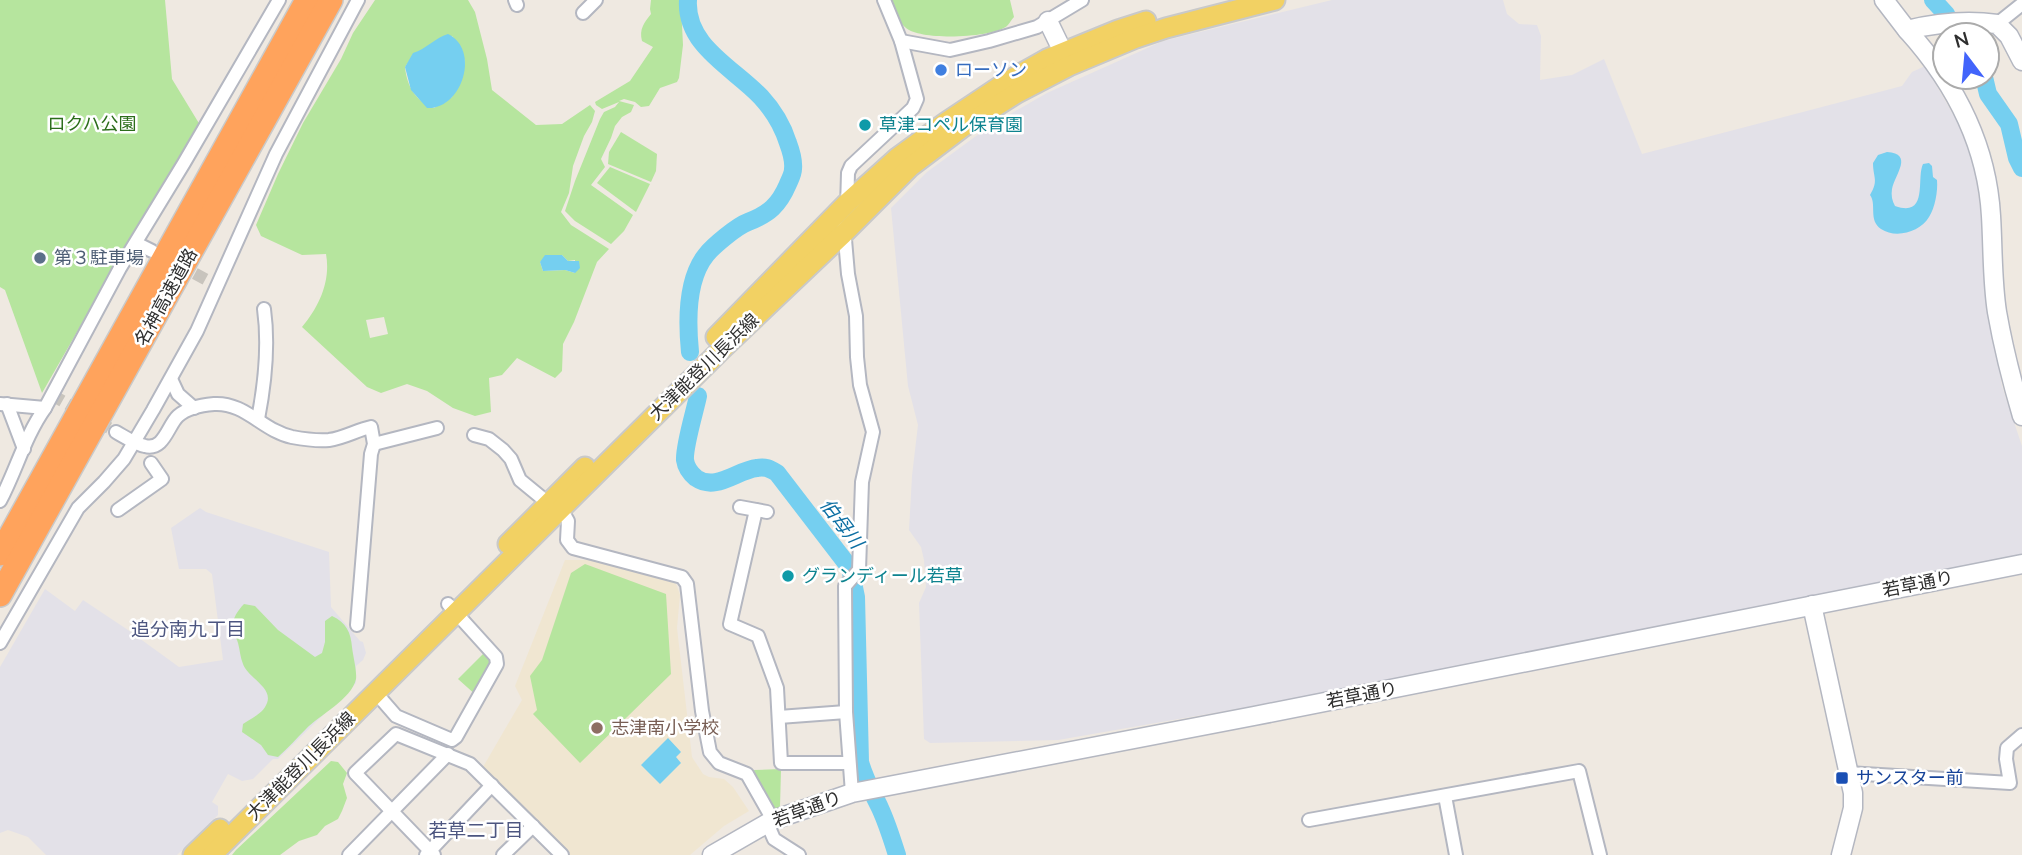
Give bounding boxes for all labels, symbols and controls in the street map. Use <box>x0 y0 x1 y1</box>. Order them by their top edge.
north arrow <box>1931 21 2001 91</box>
text: N <box>1951 26 1972 55</box>
place label: ローソン <box>955 58 1027 82</box>
marker: ローソン <box>933 62 949 78</box>
park label: ロクハ公園 <box>47 112 137 136</box>
place label: 草津コペル保育園 <box>879 113 1023 137</box>
marker: 草津コペル保育園 <box>857 117 873 133</box>
street label: 名神高速道路 <box>129 244 203 350</box>
place label: 第３駐車場 <box>54 246 144 270</box>
marker: 第３駐車場 <box>32 250 48 266</box>
street label: 大津能登川長浜線 <box>644 308 764 426</box>
water label: 伯母川 <box>814 493 870 556</box>
place label: グランディール若草 <box>802 564 963 588</box>
street label: 若草通り <box>1880 565 1956 603</box>
marker: グランディール若草 <box>780 568 796 584</box>
district label: 追分南九丁目 <box>131 617 245 643</box>
street label: 若草通り <box>1324 676 1400 714</box>
street label: 大津能登川長浜線 <box>242 707 360 825</box>
place label: 志津南小学校 <box>611 716 719 740</box>
marker: 志津南小学校 <box>589 720 605 736</box>
place label: サンスター前 <box>1856 766 1964 790</box>
marker: サンスター前 <box>1834 770 1850 786</box>
street label: 若草通り <box>769 785 845 833</box>
district label: 若草二丁目 <box>428 818 524 844</box>

